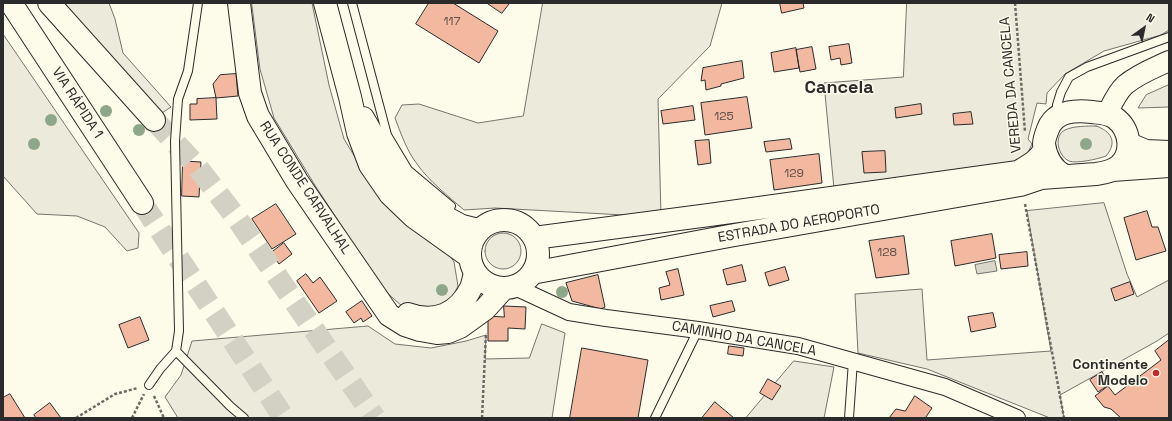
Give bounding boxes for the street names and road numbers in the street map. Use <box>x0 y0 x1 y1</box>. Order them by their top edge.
street label: VEREDA DA CANCELA <box>997 16 1025 154</box>
street label: VIA RÁPIDA 1 <box>48 64 106 142</box>
street label: RUA CONDE CARVALHAL <box>256 118 354 258</box>
street label: ESTRADA DO AEROPORTO <box>717 201 881 247</box>
street label: CAMINHO DA CANCELA <box>670 318 818 360</box>

